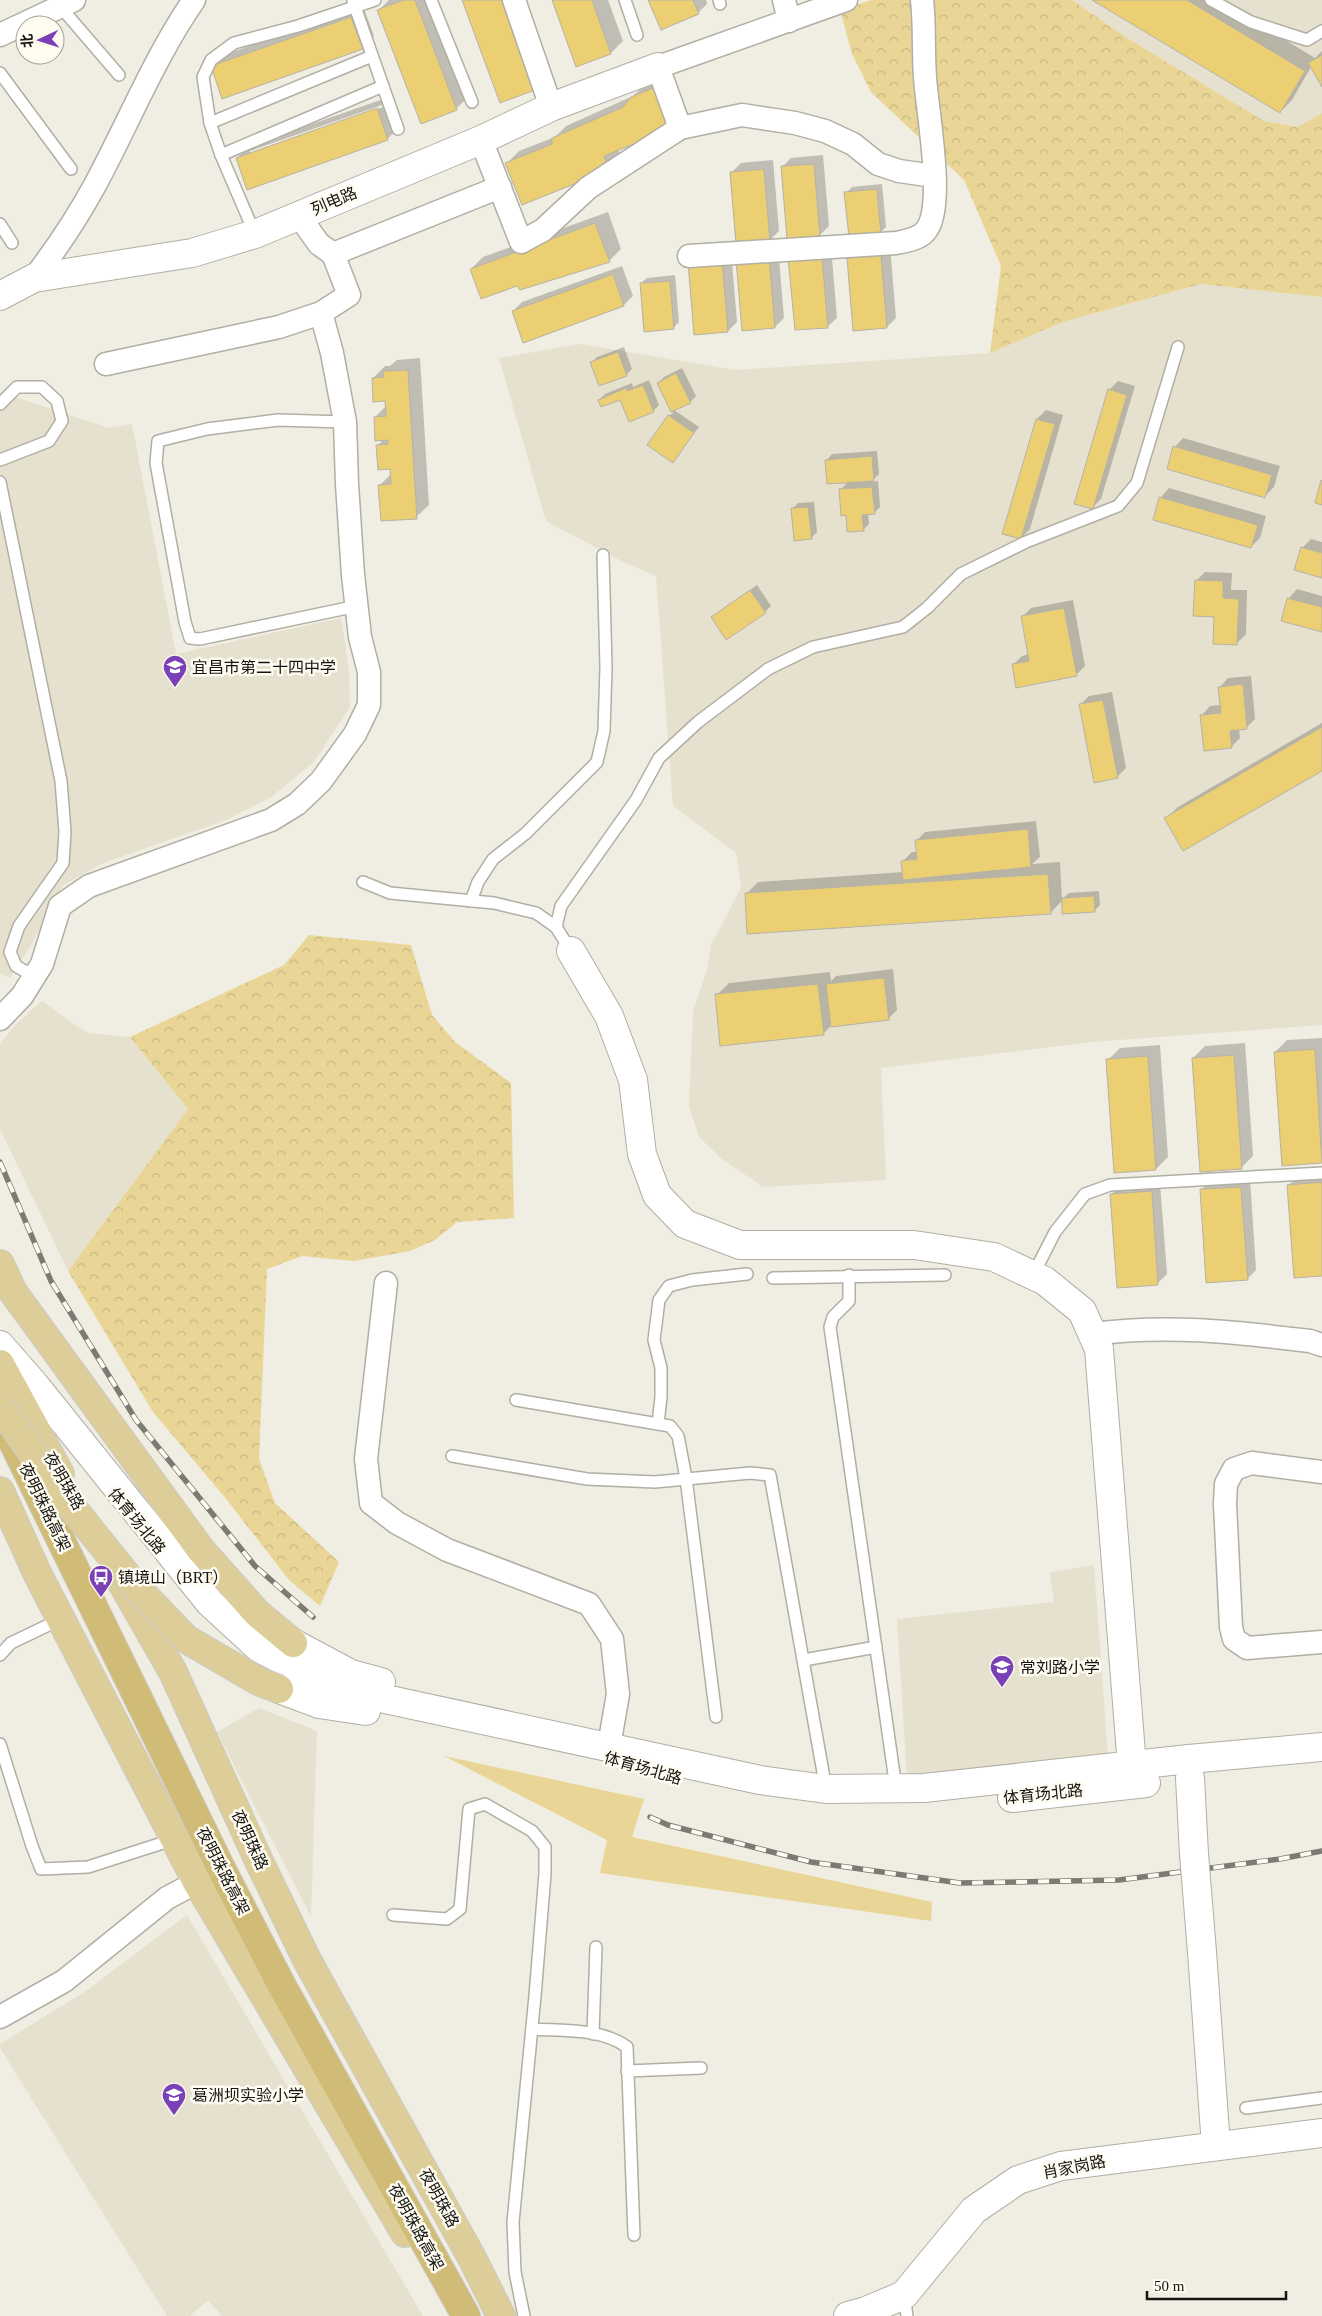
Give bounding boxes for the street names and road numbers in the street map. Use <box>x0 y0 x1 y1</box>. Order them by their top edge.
street label: 列电路 <box>309 184 359 218</box>
street label: 夜明珠路 <box>41 1449 87 1513</box>
street label: 夜明珠路高架 <box>16 1460 74 1554</box>
street label: 体育场北路 <box>105 1485 169 1557</box>
street label: 体育场北路 <box>602 1749 684 1787</box>
street label: 体育场北路 <box>1002 1781 1084 1807</box>
street label: 夜明珠路 <box>229 1807 271 1873</box>
street label: 夜明珠路高架 <box>194 1824 252 1918</box>
street label: 肖家岗路 <box>1041 2153 1107 2181</box>
street label: 夜明珠路 <box>416 2166 462 2230</box>
street label: 夜明珠路高架 <box>385 2181 447 2273</box>

